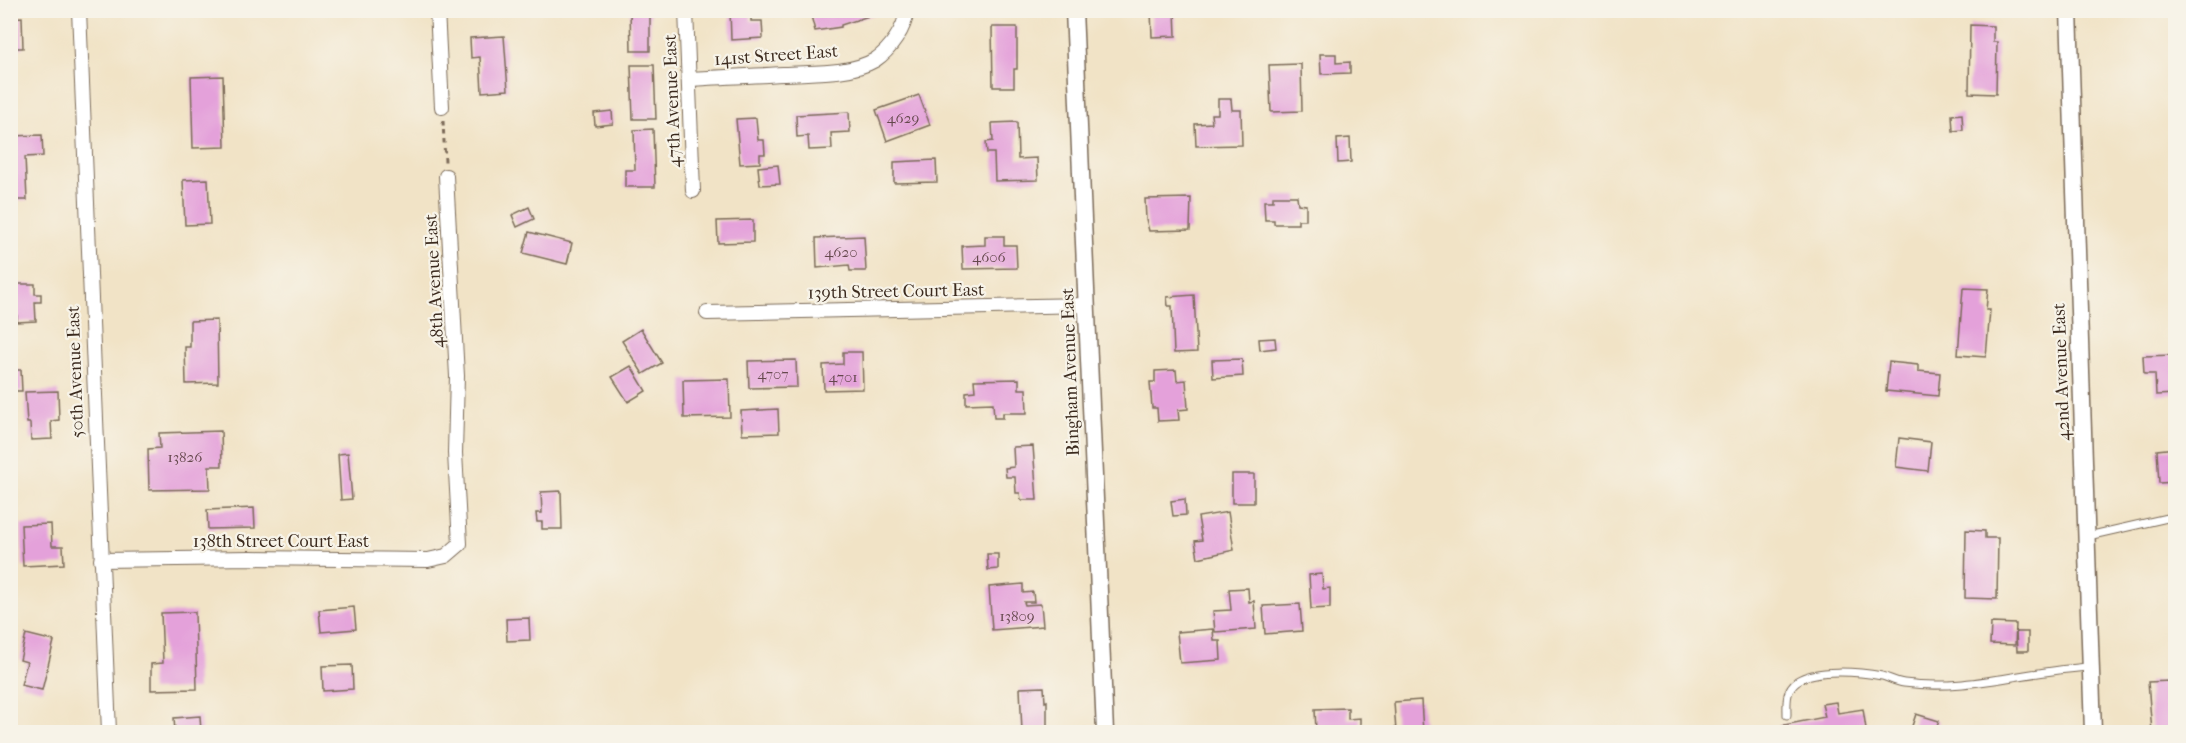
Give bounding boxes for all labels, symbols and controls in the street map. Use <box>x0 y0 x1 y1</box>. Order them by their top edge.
street label: 47th Avenue East <box>660 33 685 168</box>
street label: 141st Street East <box>713 41 839 70</box>
house number: 4629 <box>887 109 919 127</box>
street label: 48th Avenue East <box>420 213 449 349</box>
house number: 4620 <box>825 243 857 261</box>
house number: 4606 <box>972 248 1007 266</box>
street label: 139th Street Court East <box>807 279 985 304</box>
street label: Bingham Avenue East <box>1057 287 1084 457</box>
street label: 42nd Avenue East <box>2049 302 2074 441</box>
street label: 50th Avenue East <box>63 305 88 438</box>
house number: 4707 <box>757 365 789 383</box>
house number: 4701 <box>828 368 858 386</box>
house number: 13826 <box>168 448 203 466</box>
street label: 138th Street Court East <box>193 531 370 552</box>
house number: 13809 <box>999 607 1035 625</box>

